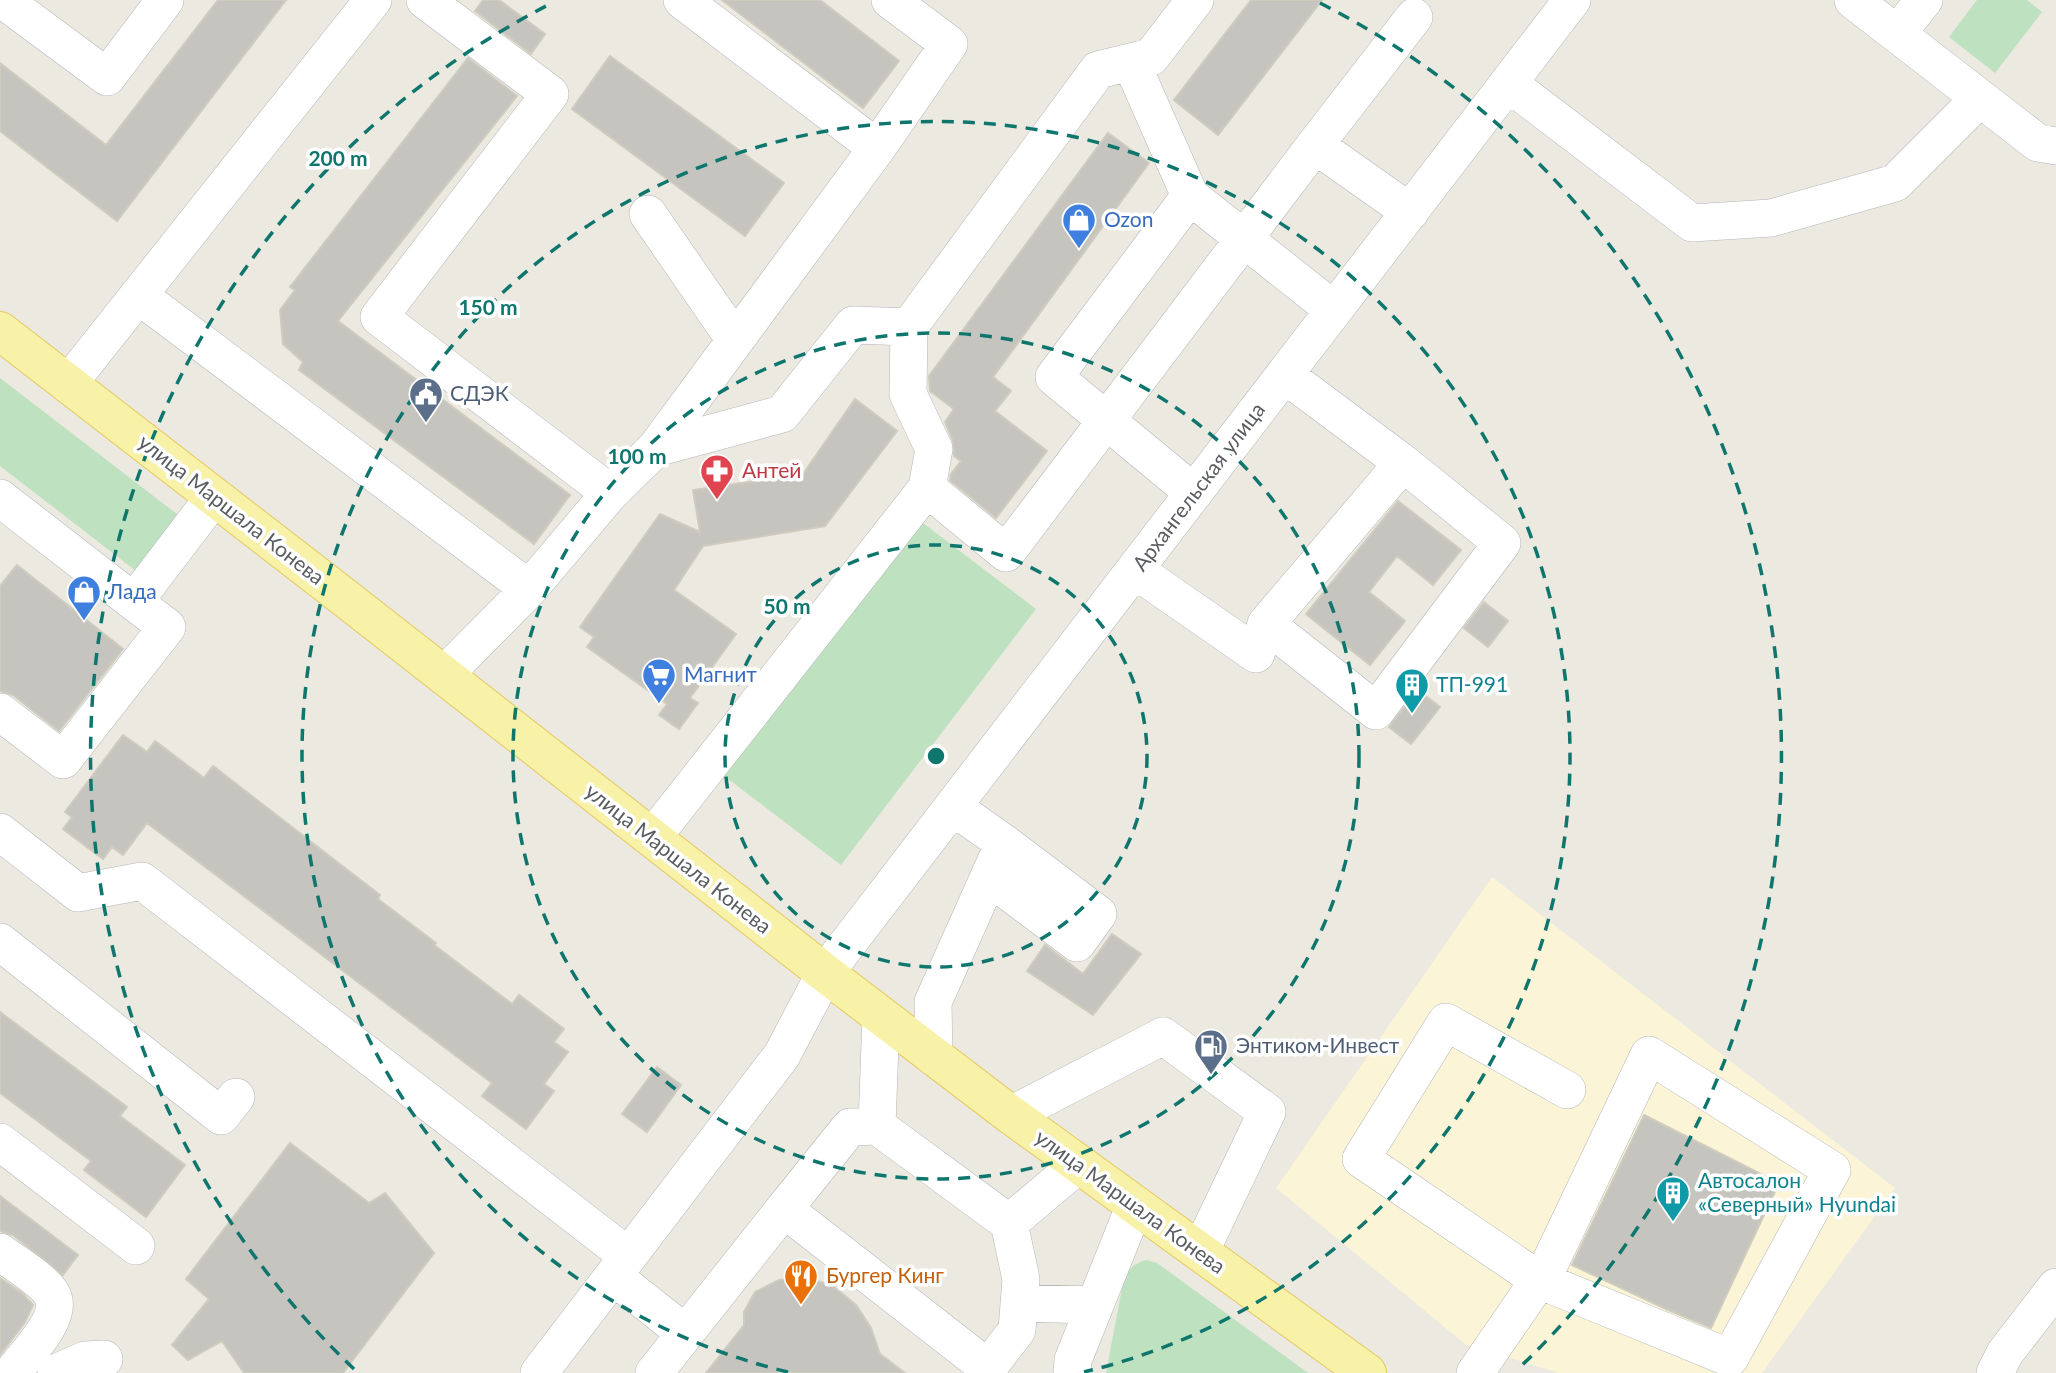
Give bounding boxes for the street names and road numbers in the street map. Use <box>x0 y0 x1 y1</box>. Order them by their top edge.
street label: Архангельская улица <box>1126 397 1269 575</box>
street label: улица Маршала Конева <box>134 429 330 589</box>
street label: улица Маршала Конева <box>581 778 777 938</box>
street label: улица Маршала Конева <box>1031 1123 1231 1278</box>

